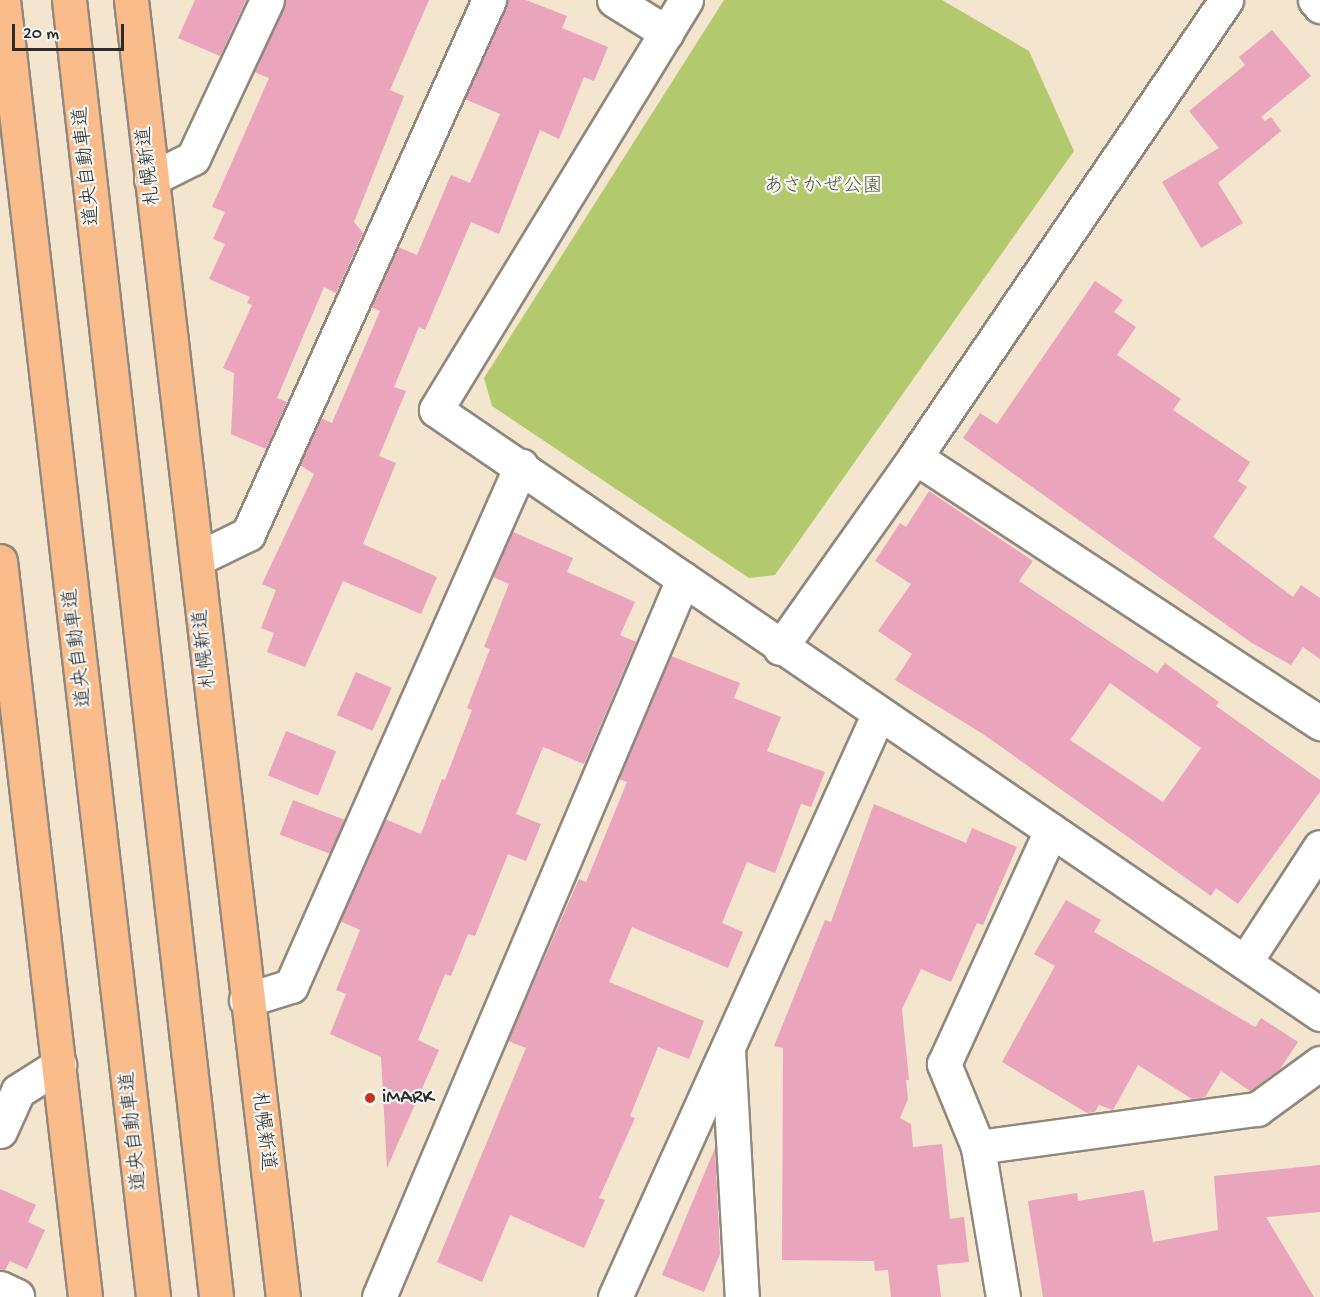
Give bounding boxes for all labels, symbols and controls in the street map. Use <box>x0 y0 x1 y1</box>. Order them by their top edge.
scale bar <box>15 12 128 50</box>
text: 20 m <box>23 24 59 45</box>
street label: 道央自動車道 <box>70 105 106 227</box>
street label: 札幌新道 <box>133 125 167 207</box>
park label: あさかぜ公園 <box>763 175 883 199</box>
street label: 道央自動車道 <box>60 587 98 709</box>
street label: 札幌新道 <box>190 608 222 690</box>
street label: 道央自動車道 <box>117 1070 153 1192</box>
place label: iMARK <box>382 1086 434 1110</box>
street label: 札幌新道 <box>245 1090 279 1172</box>
marker: iMARK <box>363 1091 377 1105</box>

